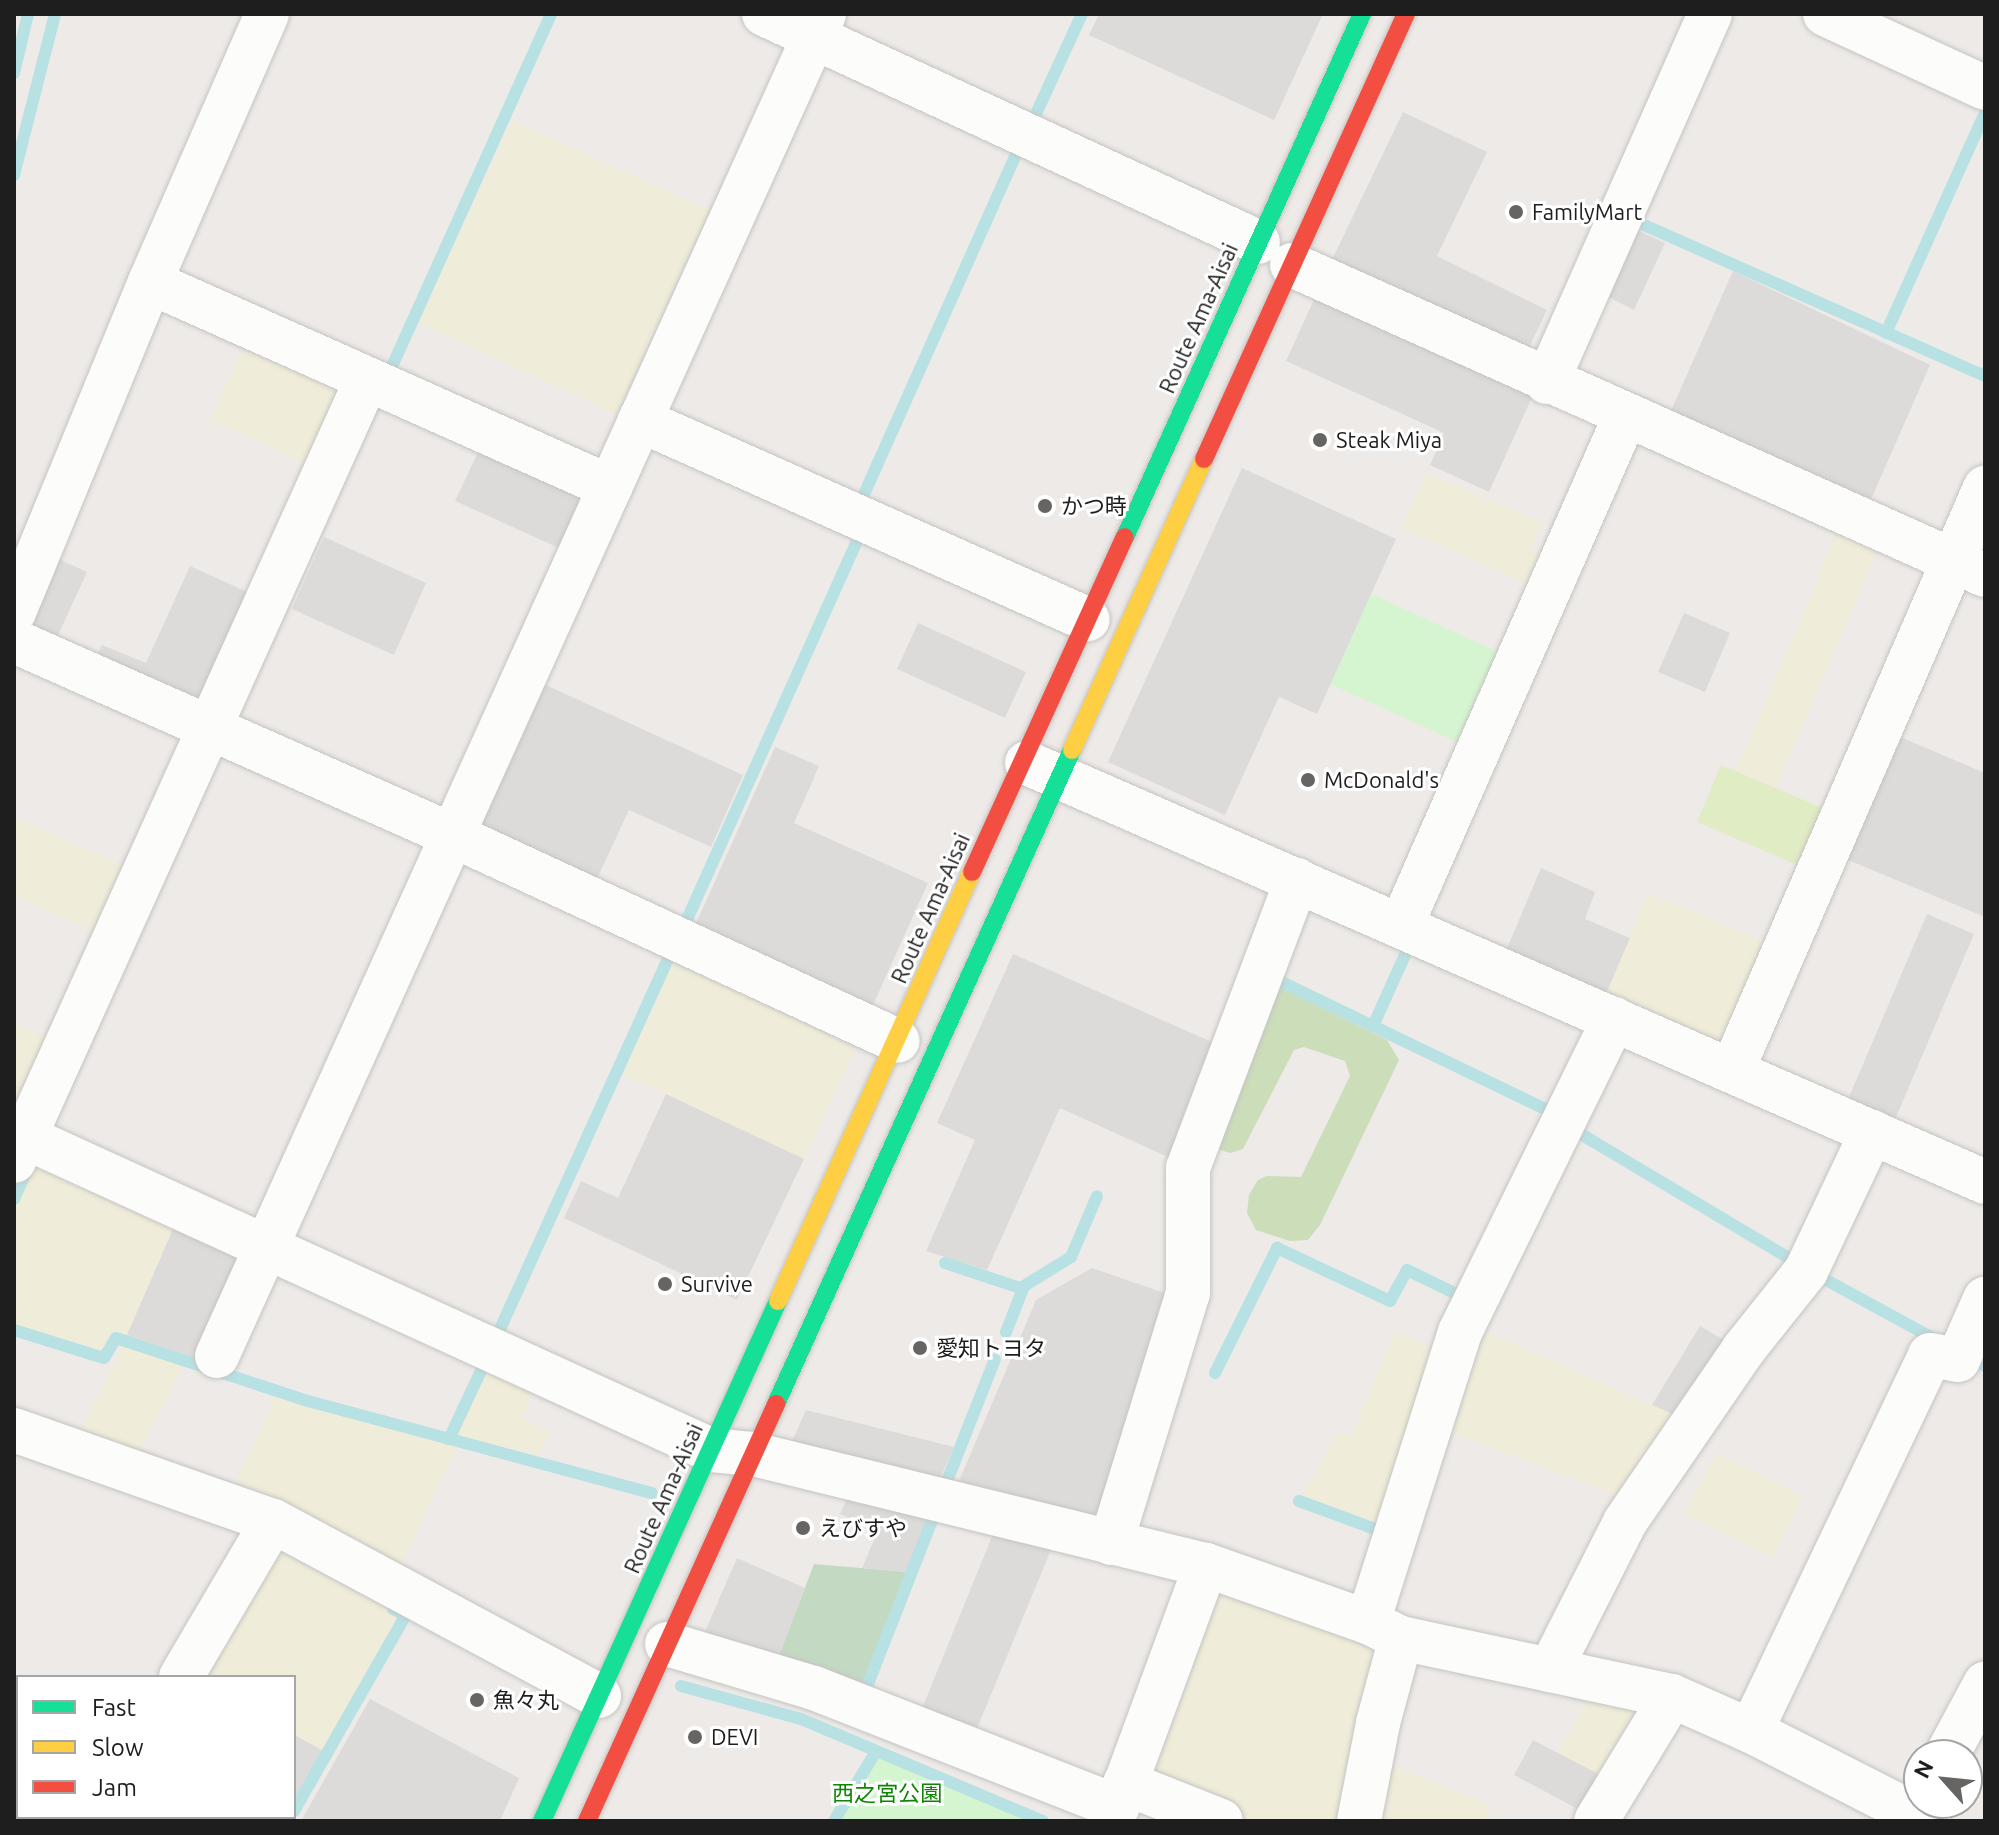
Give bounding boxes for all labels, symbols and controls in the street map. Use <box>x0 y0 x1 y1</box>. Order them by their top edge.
place label: FamilyMart <box>1532 199 1642 225</box>
marker: FamilyMart <box>1507 203 1525 221</box>
street label: Route Ama-Aisai <box>1153 239 1243 397</box>
place label: Steak Miya <box>1336 427 1442 453</box>
marker: Steak Miya <box>1311 431 1329 449</box>
place label: かつ時 <box>1061 493 1127 519</box>
marker: かつ時 <box>1036 497 1054 515</box>
place label: McDonald's <box>1324 767 1439 793</box>
marker: McDonald's <box>1299 771 1317 789</box>
street label: Route Ama-Aisai <box>885 829 975 987</box>
place label: Survive <box>681 1271 753 1297</box>
marker: Survive <box>656 1275 674 1293</box>
place label: 愛知トヨタ <box>936 1335 1046 1361</box>
marker: 愛知トヨタ <box>911 1339 929 1357</box>
street label: Route Ama-Aisai <box>618 1419 708 1577</box>
place label: えびすや <box>819 1515 907 1541</box>
marker: えびすや <box>794 1519 812 1537</box>
legend <box>16 1675 296 1819</box>
place label: 魚々丸 <box>493 1687 559 1713</box>
marker: 魚々丸 <box>468 1691 486 1709</box>
text: Fast <box>92 1694 136 1721</box>
place label: DEVI <box>711 1724 758 1750</box>
marker: DEVI <box>686 1728 704 1746</box>
text: Slow <box>92 1734 144 1761</box>
north arrow <box>1903 1739 1983 1819</box>
text: N <box>1908 1756 1938 1782</box>
text: Jam <box>92 1774 137 1801</box>
park label: 西之宮公園 <box>832 1780 942 1806</box>

